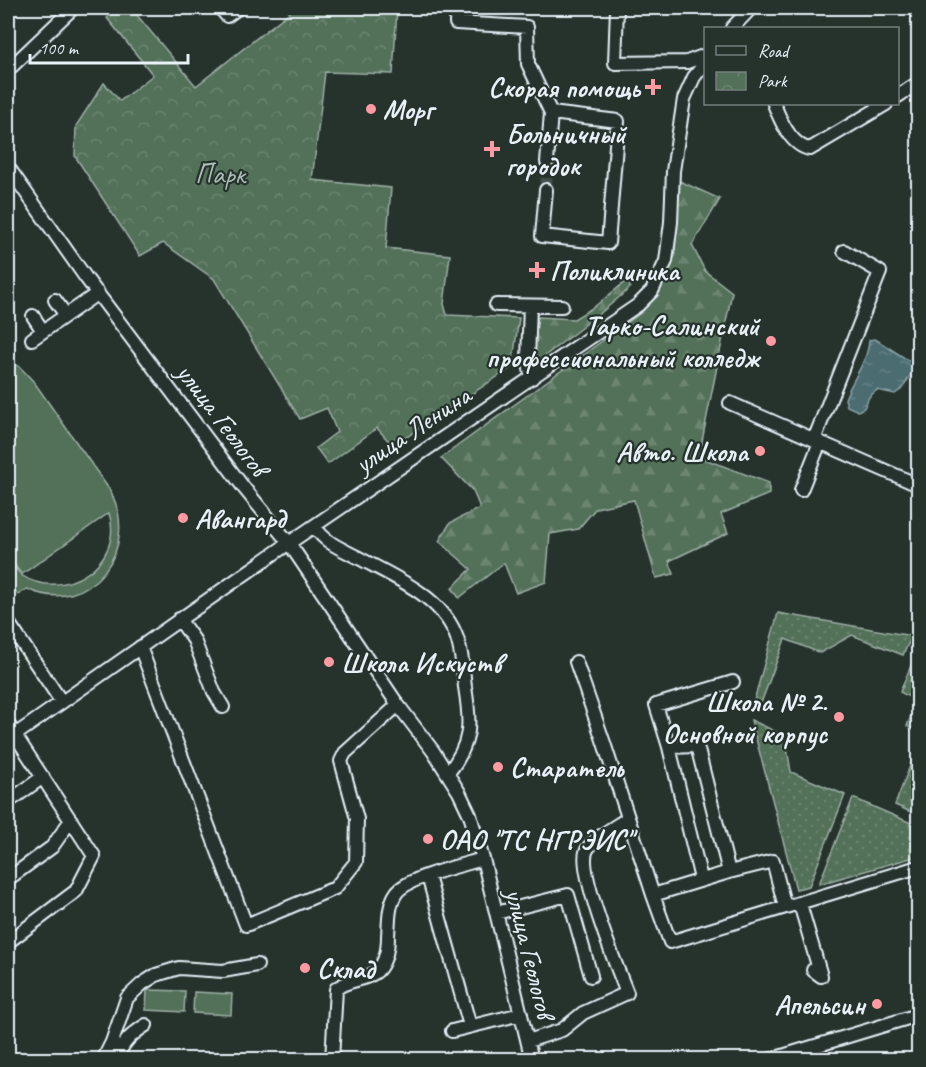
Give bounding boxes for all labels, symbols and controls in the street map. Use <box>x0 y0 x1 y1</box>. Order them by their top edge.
scale bar <box>30 27 188 65</box>
legend <box>704 27 899 105</box>
text: 100 m <box>39 37 80 59</box>
text: Road <box>758 40 791 62</box>
place label: Скорая помощь <box>488 70 642 105</box>
text: Park <box>758 70 788 92</box>
marker: Скорая помощь <box>644 78 662 96</box>
place label: Морг <box>383 92 437 127</box>
marker: Морг <box>364 102 378 116</box>
place label: Больничный городок <box>506 116 628 183</box>
marker: Больничный городок <box>483 140 501 158</box>
park label: Парк <box>195 156 248 191</box>
place label: Поликлиника <box>550 253 681 288</box>
marker: Поликлиника <box>528 261 546 279</box>
place label: Тарко-Салинский профессиональный колледж <box>486 308 761 375</box>
marker: Тарко-Салинский профессиональный колледж <box>764 334 778 348</box>
street label: улица Геологов <box>168 354 279 486</box>
street label: улица Ленина <box>346 376 479 482</box>
place label: Авто. Школа <box>616 434 750 469</box>
marker: Авто. Школа <box>753 444 767 458</box>
place label: Авангард <box>195 501 288 536</box>
marker: Авангард <box>176 511 190 525</box>
place label: Школа Искуств <box>341 645 508 680</box>
marker: Школа Искуств <box>322 655 336 669</box>
place label: Школа № 2. Основной корпус <box>663 684 829 752</box>
marker: Школа № 2. Основной корпус <box>832 710 846 724</box>
place label: Старатель <box>510 750 626 785</box>
marker: Старатель <box>491 760 505 774</box>
place label: ОАО "ТС НГРЭИС" <box>440 822 639 857</box>
marker: ОАО "ТС НГРЭИС" <box>421 832 435 846</box>
street label: улица Геологов <box>497 883 565 1026</box>
place label: Склад <box>317 951 377 986</box>
marker: Склад <box>298 961 312 975</box>
place label: Апельсин <box>774 987 867 1022</box>
marker: Апельсин <box>870 997 884 1011</box>

